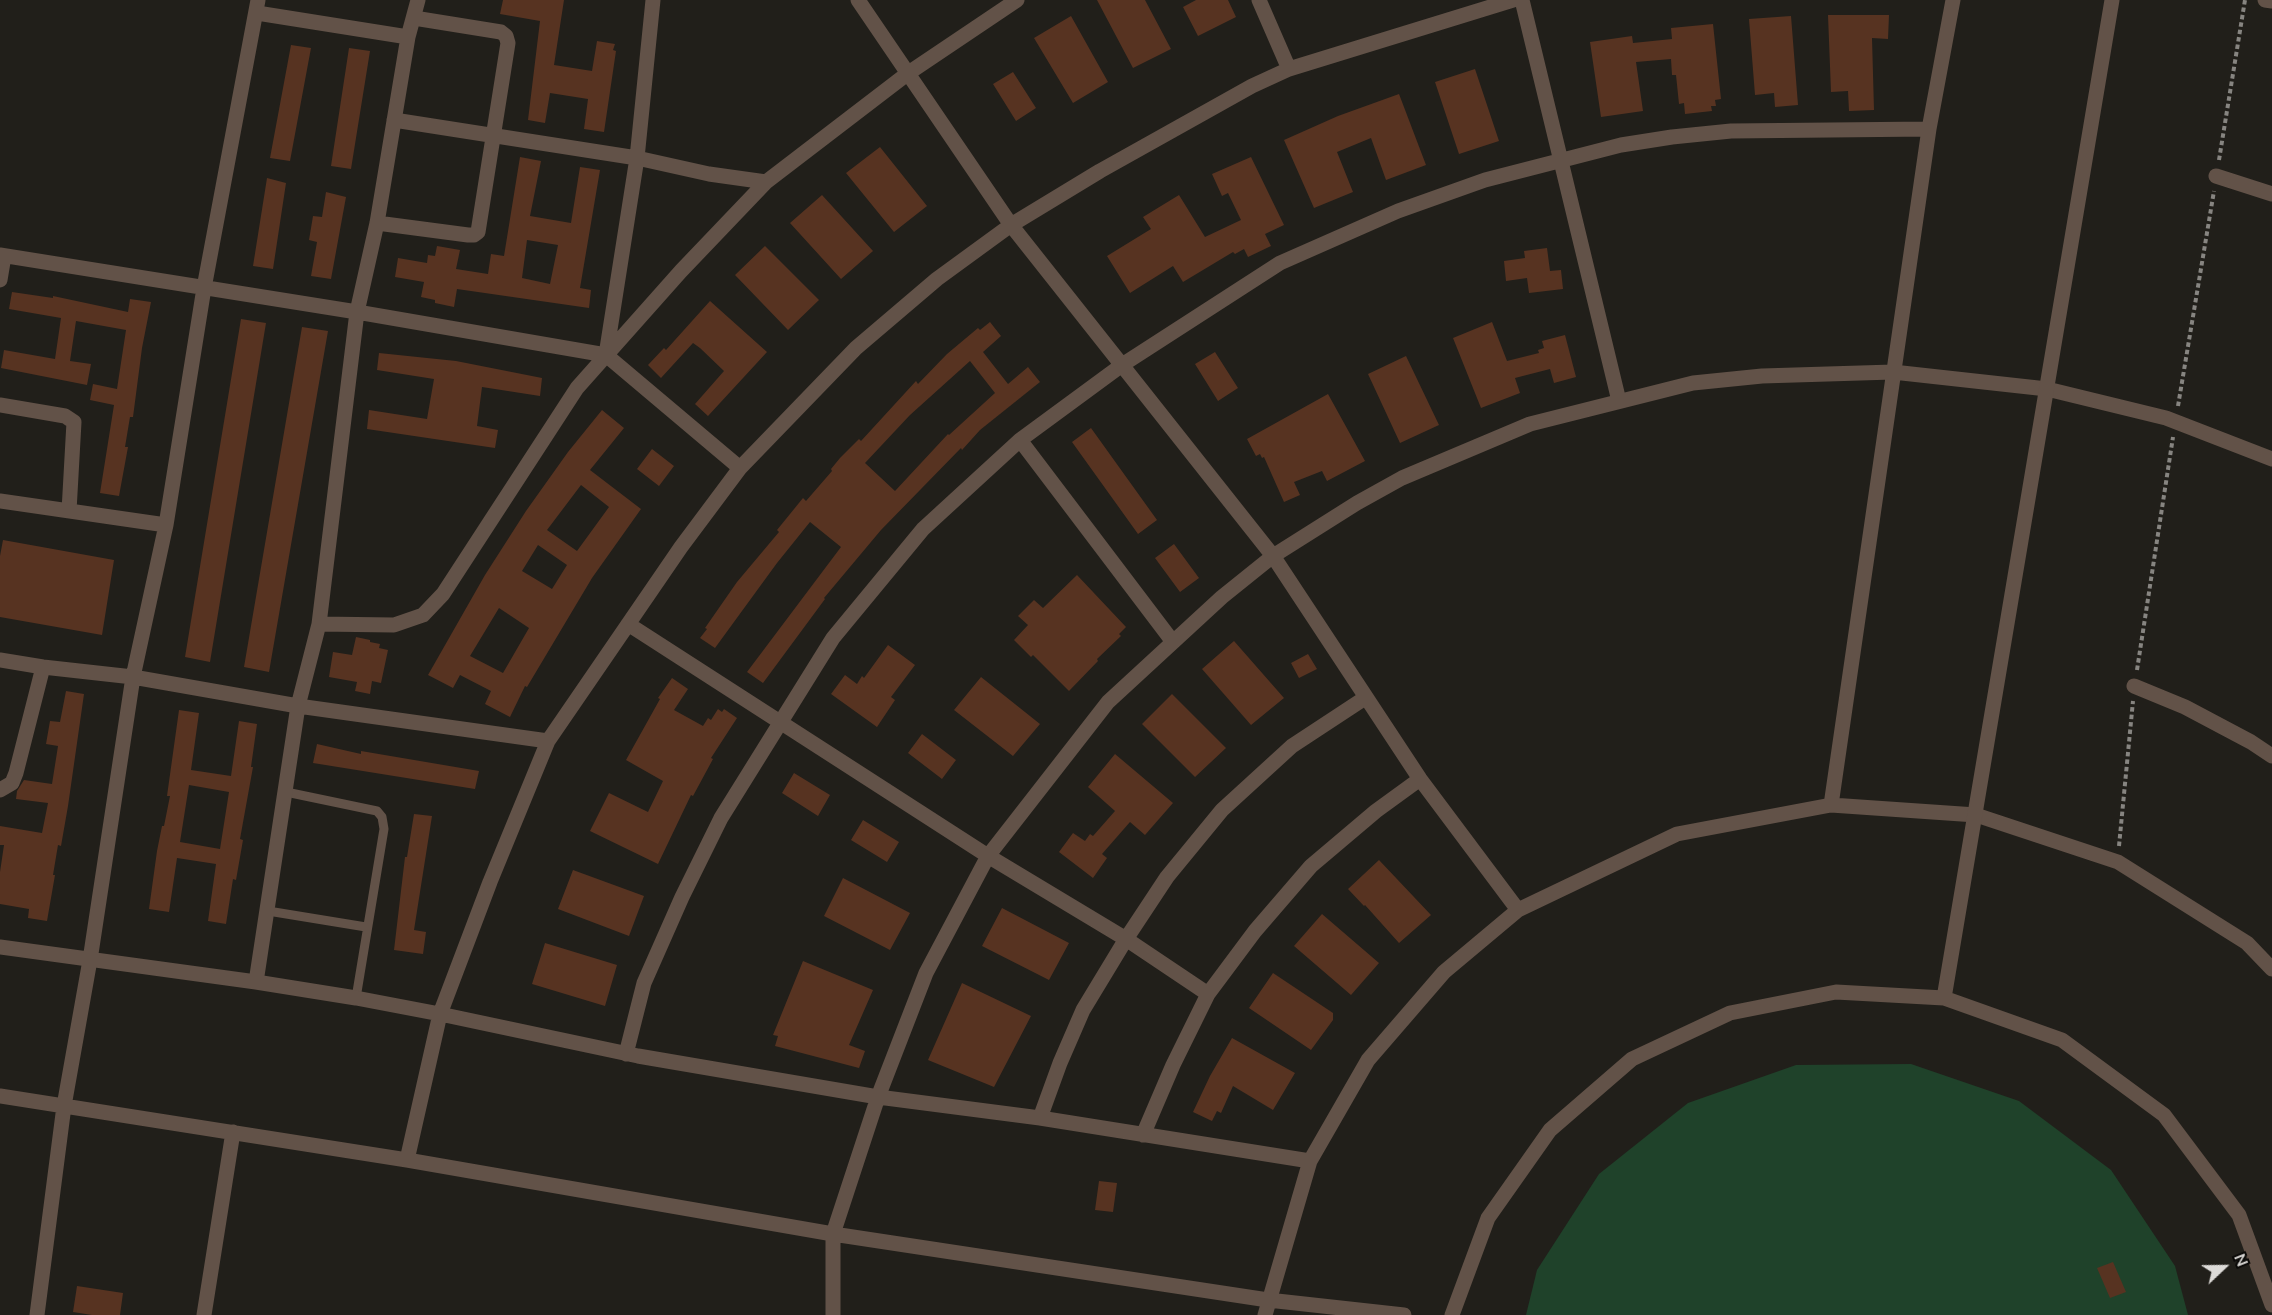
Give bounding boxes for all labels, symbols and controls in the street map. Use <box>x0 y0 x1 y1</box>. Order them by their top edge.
north arrow <box>2194 1237 2254 1297</box>
text: N <box>2228 1251 2253 1270</box>

